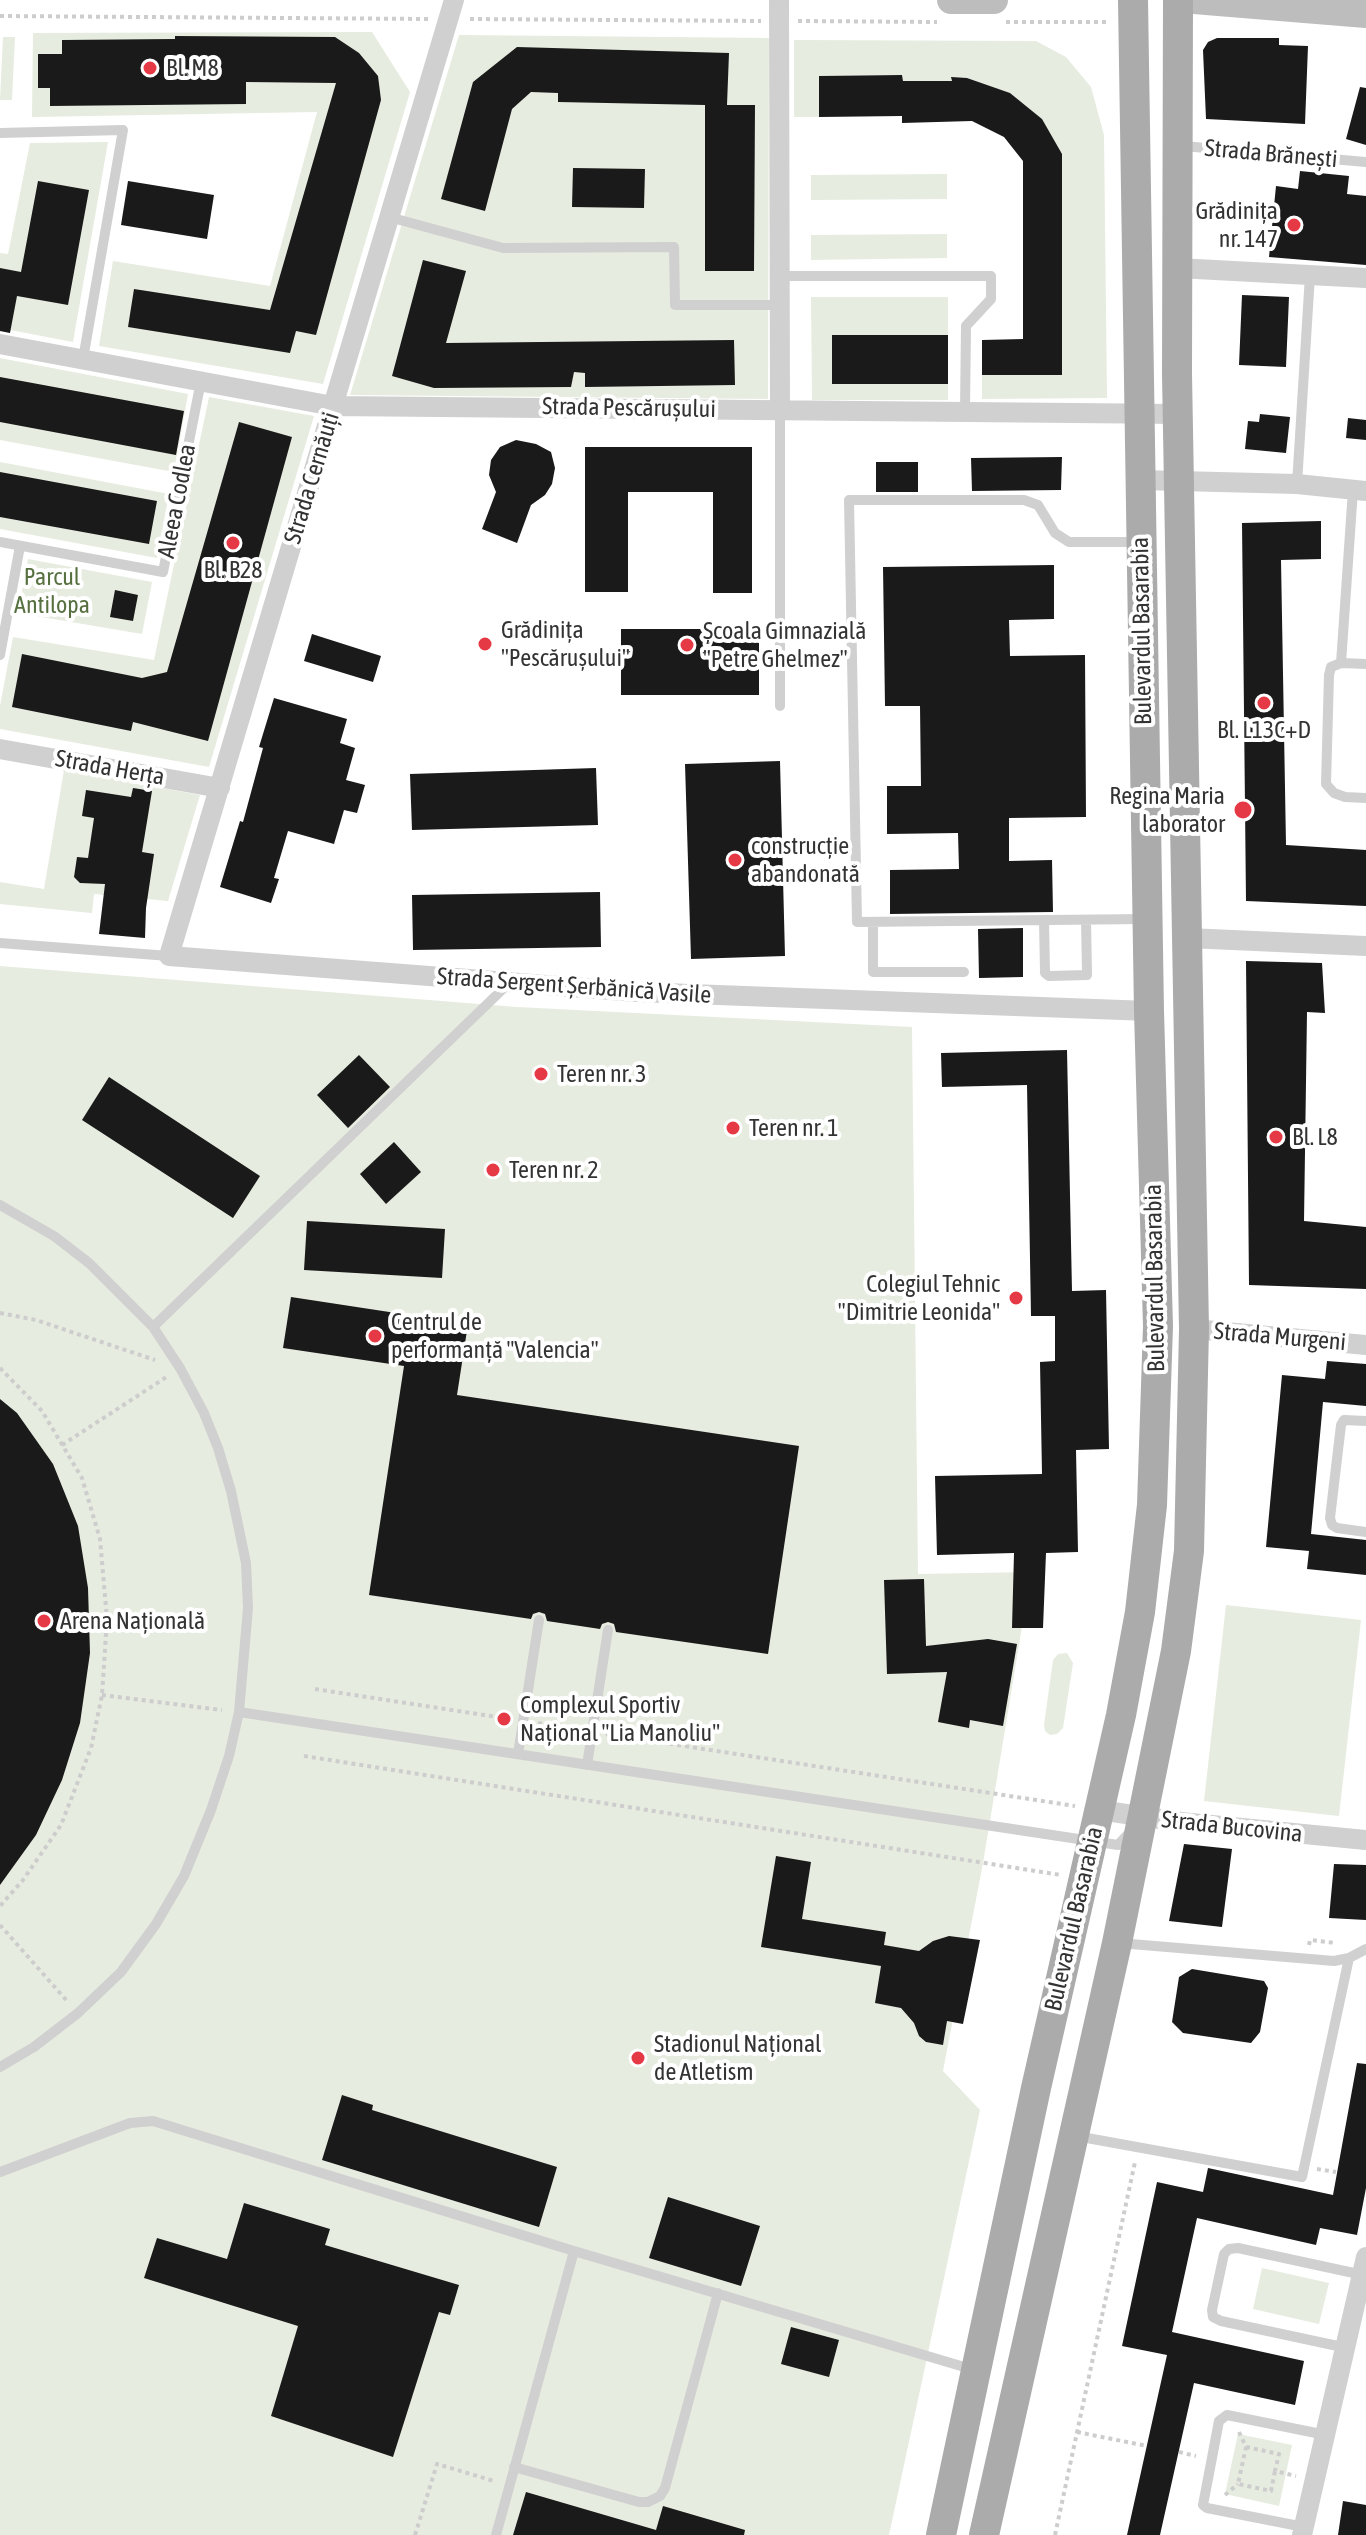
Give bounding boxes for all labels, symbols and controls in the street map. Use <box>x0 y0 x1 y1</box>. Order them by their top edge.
place label: Bl. M8 <box>166 54 219 82</box>
marker: Bl. M8 <box>141 59 159 77</box>
street label: Strada Brănești <box>1203 134 1339 174</box>
place label: Grădinița nr. 147 <box>1195 197 1278 253</box>
marker: Grădinița nr. 147 <box>1285 216 1303 234</box>
street label: Strada Pescărușului <box>542 392 716 424</box>
street label: Strada Cernăuți <box>278 409 346 547</box>
street label: Aleea Codlea <box>152 441 202 561</box>
marker: Bl. B28 <box>224 534 242 552</box>
street label: Bulevardul Basarabia <box>1126 537 1158 725</box>
place label: Bl. B28 <box>203 556 263 584</box>
park label: Parcul Antilopa <box>14 563 90 619</box>
place label: Grădinița "Pescărușului" <box>501 616 630 672</box>
place label: Școala Gimnazială "Petre Ghelmez" <box>703 617 866 673</box>
marker: Grădinița "Pescărușului" <box>476 635 494 653</box>
marker: Școala Gimnazială "Petre Ghelmez" <box>678 636 696 654</box>
marker: Bl. L13C+D <box>1255 694 1273 712</box>
place label: Bl. L13C+D <box>1217 716 1311 744</box>
street label: Strada Herța <box>53 744 167 792</box>
place label: Regina Maria laborator <box>1109 782 1225 838</box>
marker: Regina Maria laborator <box>1232 799 1254 821</box>
place label: construcție abandonată <box>751 832 860 888</box>
marker: construcție abandonată <box>726 851 744 869</box>
street label: Strada Sergent Șerbănică Vasile <box>436 962 712 1010</box>
place label: Teren nr. 3 <box>557 1060 646 1088</box>
marker: Teren nr. 3 <box>532 1065 550 1083</box>
place label: Teren nr. 1 <box>749 1114 838 1142</box>
marker: Teren nr. 1 <box>724 1119 742 1137</box>
place label: Bl. L8 <box>1292 1123 1338 1151</box>
marker: Bl. L8 <box>1267 1128 1285 1146</box>
place label: Teren nr. 2 <box>509 1156 598 1184</box>
marker: Teren nr. 2 <box>484 1161 502 1179</box>
street label: Bulevardul Basarabia <box>1139 1184 1171 1372</box>
place label: Colegiul Tehnic "Dimitrie Leonida" <box>838 1270 1000 1326</box>
marker: Colegiul Tehnic "Dimitrie Leonida" <box>1007 1289 1025 1307</box>
place label: Centrul de performanță "Valencia" <box>391 1308 599 1364</box>
street label: Strada Murgeni <box>1213 1317 1347 1357</box>
marker: Centrul de performanță "Valencia" <box>366 1327 384 1345</box>
place label: Arena Națională <box>60 1607 205 1635</box>
marker: Arena Națională <box>35 1612 53 1630</box>
place label: Complexul Sportiv Național "Lia Manoliu" <box>520 1691 720 1747</box>
marker: Complexul Sportiv Național "Lia Manoliu" <box>495 1710 513 1728</box>
street label: Strada Bucovina <box>1160 1805 1304 1849</box>
street label: Bulevardul Basarabia <box>1039 1824 1109 2014</box>
place label: Stadionul Național de Atletism <box>654 2030 821 2086</box>
marker: Stadionul Național de Atletism <box>629 2049 647 2067</box>

